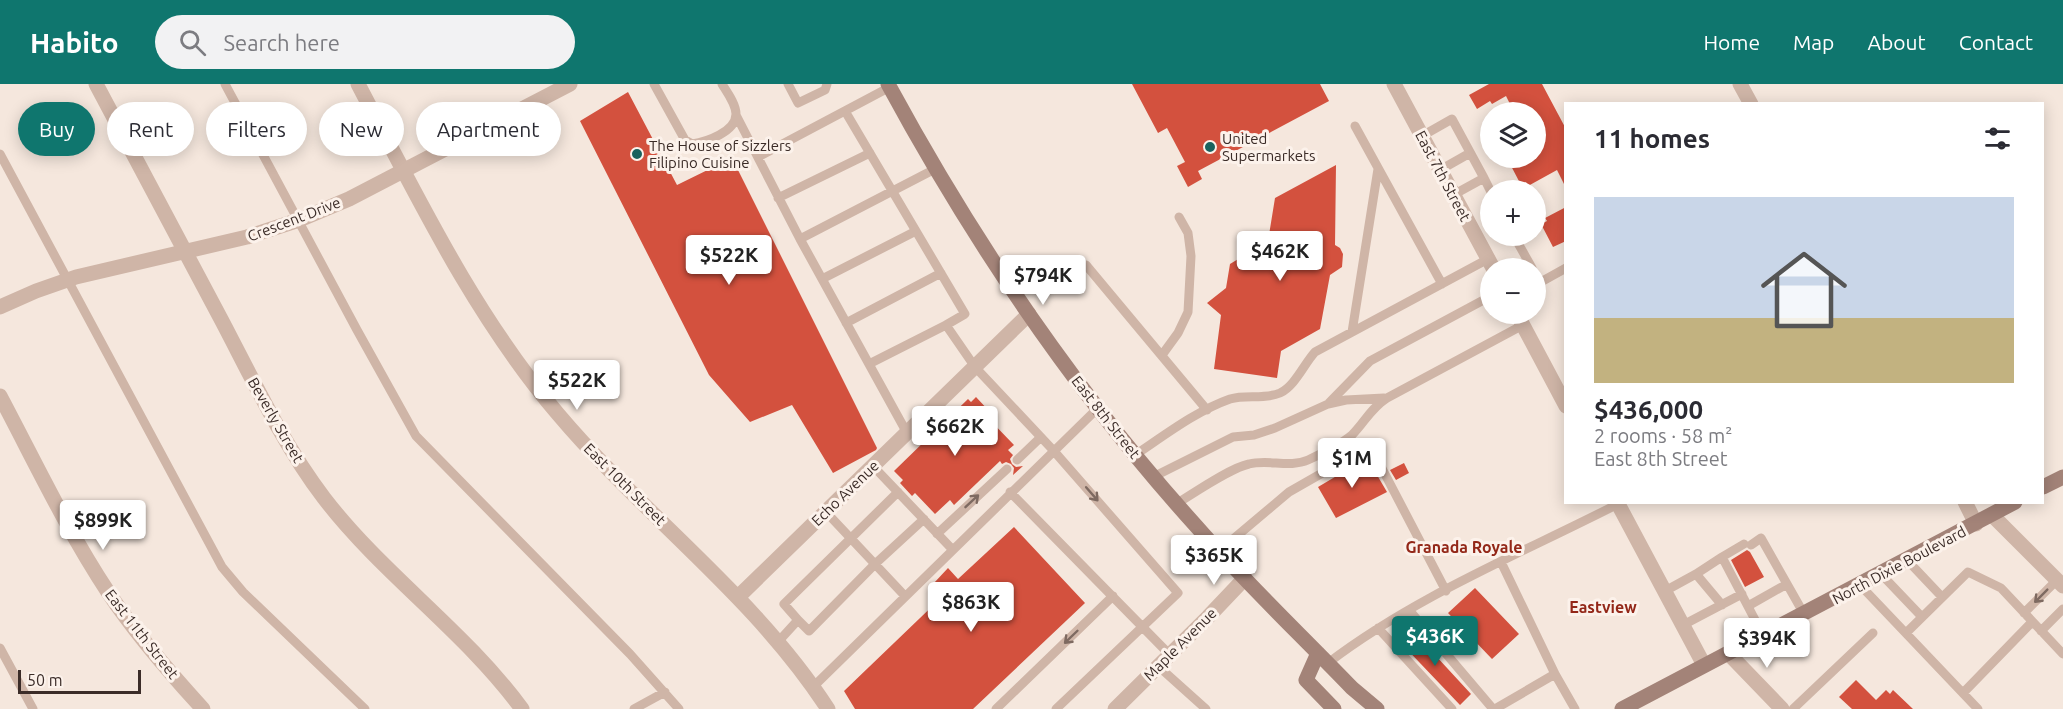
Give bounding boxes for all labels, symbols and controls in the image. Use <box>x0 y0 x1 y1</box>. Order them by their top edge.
search box <box>155 15 575 69</box>
icon: search <box>176 26 209 59</box>
text: Habito <box>30 27 119 58</box>
text: Search here <box>224 30 340 55</box>
text: Home <box>1703 30 1760 54</box>
text: Map <box>1793 30 1834 54</box>
text: About <box>1867 30 1926 54</box>
text: Contact <box>1959 30 2033 54</box>
chip: Buy <box>18 102 95 156</box>
chip: Rent <box>107 102 194 156</box>
chip: Filters <box>206 102 307 156</box>
chip: New <box>319 102 404 156</box>
chip: Apartment <box>416 102 561 156</box>
map controls <box>1480 102 1546 324</box>
button: layers <box>1480 102 1546 168</box>
icon: filters <box>1981 122 2014 155</box>
text: 11 homes <box>1594 124 1710 153</box>
street label: East 7th Street <box>1412 128 1474 224</box>
place label: United Supermarkets <box>1222 130 1316 164</box>
place label: The House of Sizzlers Filipino Cuisine <box>649 137 791 171</box>
marker: United Supermarkets <box>1203 140 1217 154</box>
marker: The House of Sizzlers Filipino Cuisine <box>630 147 644 161</box>
button: + <box>1480 180 1546 246</box>
street label: Crescent Drive <box>245 193 343 245</box>
pin: $462K <box>1238 231 1322 282</box>
pin: $522K <box>687 235 771 286</box>
icon: home <box>1750 236 1858 344</box>
text: $462K <box>1251 239 1309 262</box>
text: $522K <box>700 243 758 266</box>
pin: $794K <box>1001 255 1085 306</box>
button: − <box>1480 258 1546 324</box>
text: $794K <box>1014 263 1072 286</box>
pin: $522K <box>535 360 619 411</box>
text: $522K <box>548 368 606 391</box>
street label: East 8th Street <box>1068 372 1144 462</box>
street label: Beverly Street <box>245 374 307 466</box>
text: $436,000 <box>1594 395 1703 424</box>
pin: $662K <box>913 406 997 457</box>
text: $662K <box>926 414 984 437</box>
text: 2 rooms · 58 m² <box>1594 424 1732 447</box>
pin: $1M <box>1323 438 1381 489</box>
street label: East 10th Street <box>581 440 669 528</box>
text: $1M <box>1332 446 1372 469</box>
text: East 8th Street <box>1594 447 1728 470</box>
street label: Echo Avenue <box>808 457 882 529</box>
one-way arrow <box>1085 487 1099 502</box>
one-way arrow <box>965 494 980 508</box>
pin: $899K <box>61 500 145 551</box>
text: $899K <box>74 508 132 531</box>
street label: North Dixie Boulevard <box>1829 523 1969 607</box>
pin: $365K <box>1172 535 1256 586</box>
district label: Granada Royale <box>1405 538 1523 556</box>
text: $365K <box>1185 543 1243 566</box>
pin: $863K <box>929 582 1013 633</box>
street label: East 11th Street <box>102 586 182 682</box>
one-way arrow <box>2033 589 2048 604</box>
text: $863K <box>942 590 1000 613</box>
district label: Eastview <box>1569 598 1637 616</box>
street label: Maple Avenue <box>1140 604 1220 684</box>
pin: $436K <box>1393 616 1477 667</box>
pin: $394K <box>1725 618 1809 669</box>
text: $436K <box>1406 624 1464 647</box>
text: $394K <box>1738 626 1796 649</box>
one-way arrow <box>1063 629 1078 644</box>
scale bar <box>18 667 141 694</box>
text: 50 m <box>27 671 63 689</box>

